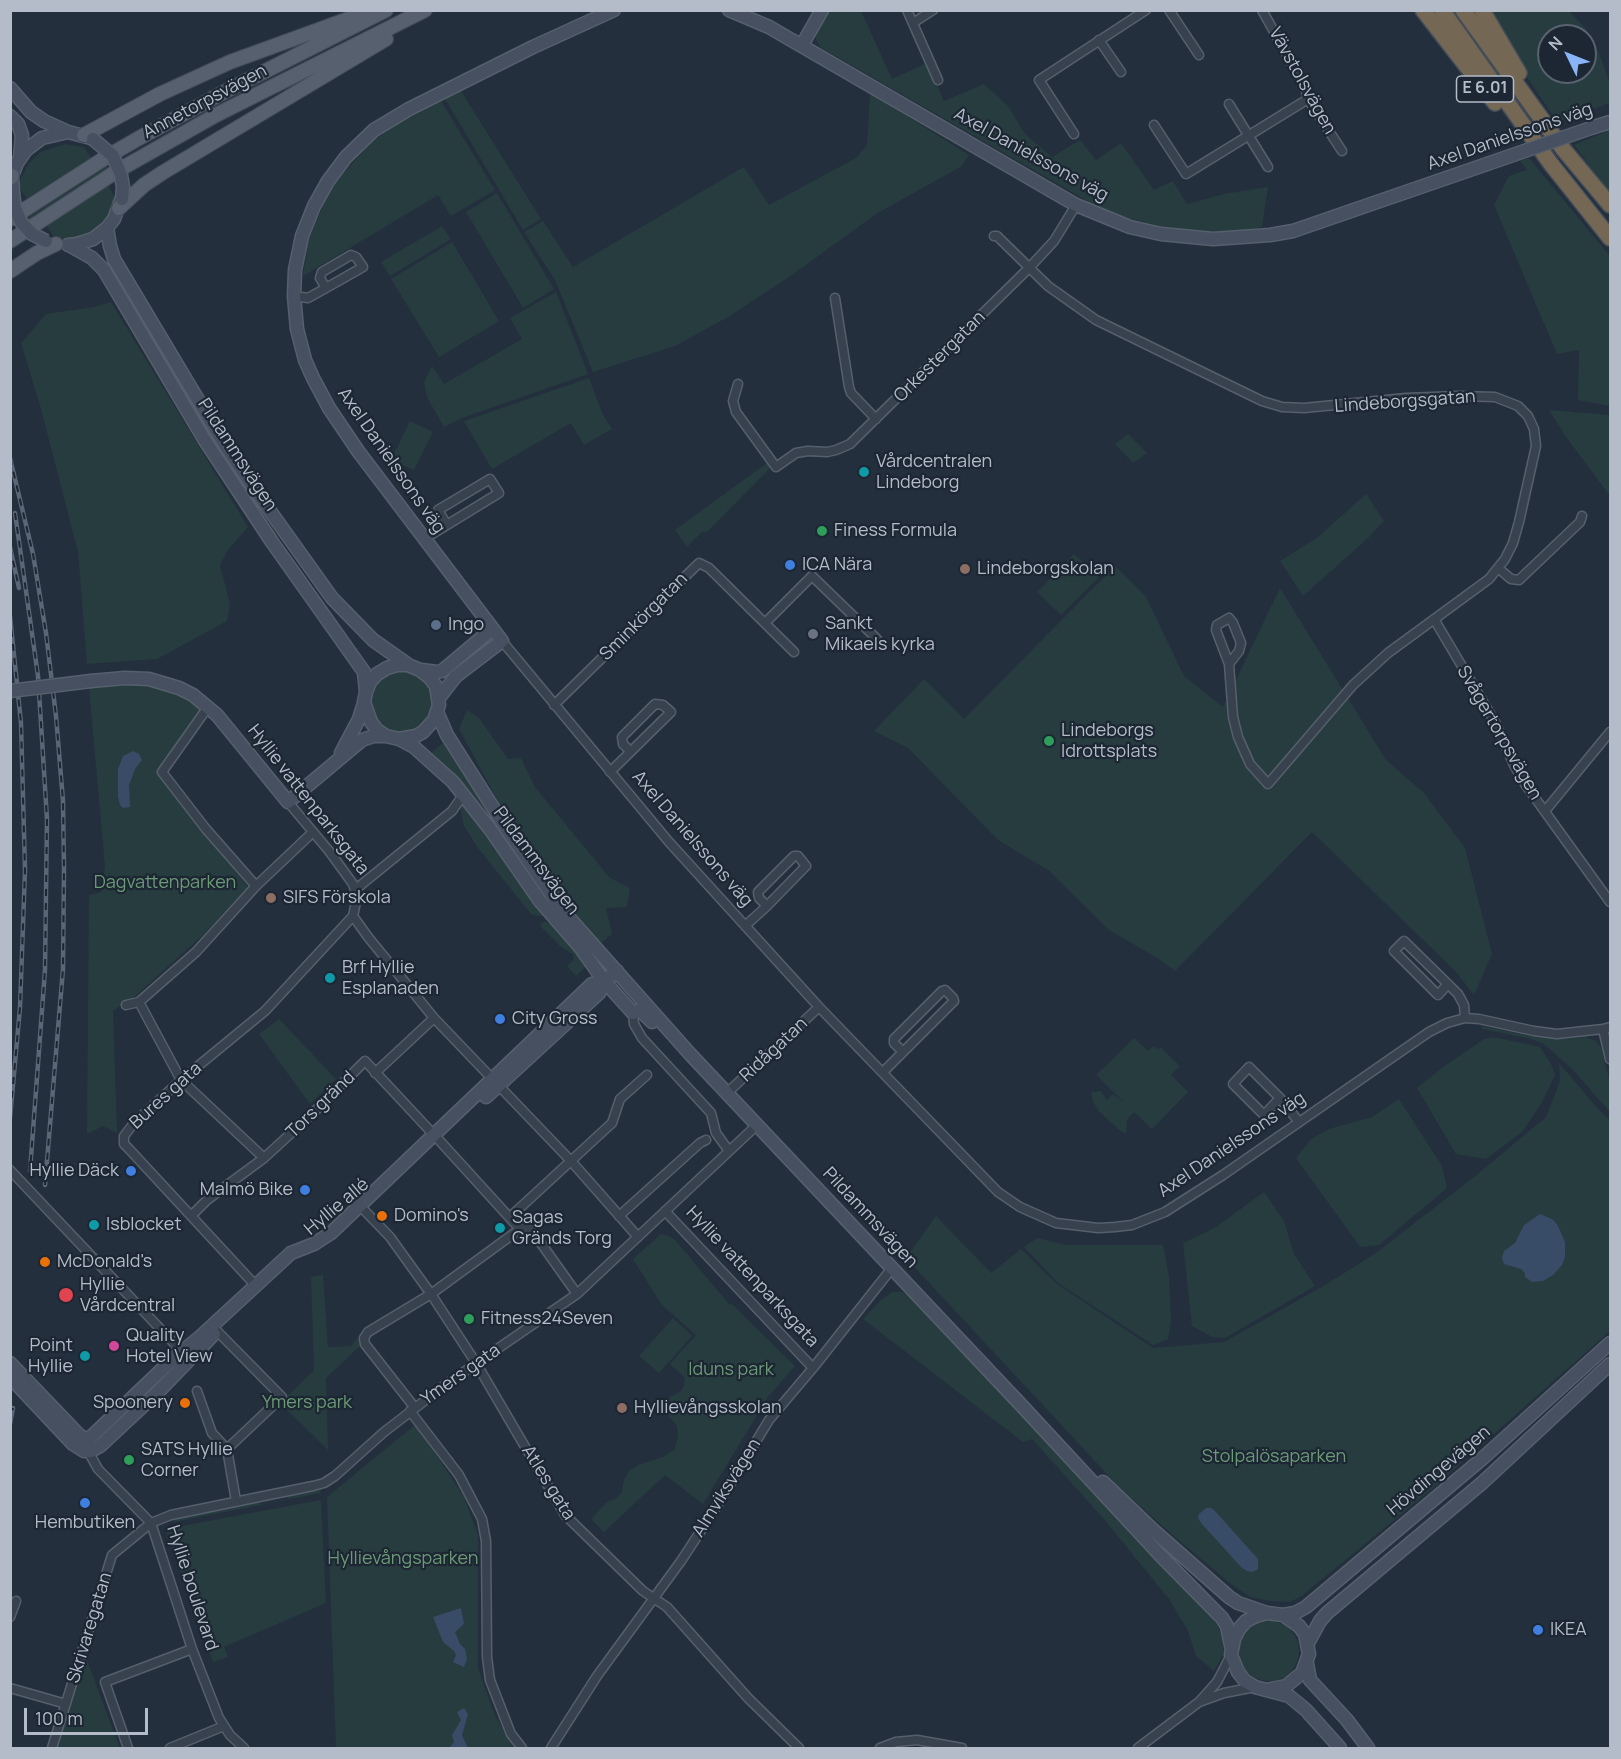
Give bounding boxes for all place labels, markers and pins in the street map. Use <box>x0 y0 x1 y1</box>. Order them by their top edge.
place label: Vårdcentralen Lindeborg <box>876 451 992 494</box>
marker: Vårdcentralen Lindeborg <box>857 465 871 479</box>
place label: Finess Formula <box>834 520 957 542</box>
marker: Finess Formula <box>815 524 829 538</box>
place label: ICA Nära <box>802 554 872 576</box>
marker: ICA Nära <box>783 558 797 572</box>
place label: Lindeborgskolan <box>977 558 1114 580</box>
marker: Lindeborgskolan <box>958 562 972 576</box>
place label: Sankt Mikaels kyrka <box>825 613 935 656</box>
place label: Ingo <box>448 614 484 636</box>
marker: Ingo <box>429 618 443 632</box>
marker: Sankt Mikaels kyrka <box>806 627 820 641</box>
place label: Lindeborgs Idrottsplats <box>1061 720 1157 762</box>
marker: Lindeborgs Idrottsplats <box>1042 734 1056 748</box>
place label: SIFS Förskola <box>283 887 391 909</box>
marker: SIFS Förskola <box>264 891 278 905</box>
place label: Brf Hyllie Esplanaden <box>342 957 439 1000</box>
marker: Brf Hyllie Esplanaden <box>323 971 337 985</box>
place label: City Gross <box>512 1008 598 1030</box>
marker: City Gross <box>493 1012 507 1026</box>
place label: Hyllie Däck <box>29 1160 119 1182</box>
marker: Hyllie Däck <box>124 1164 138 1178</box>
place label: Malmö Bike <box>200 1179 293 1201</box>
marker: Malmö Bike <box>298 1183 312 1197</box>
place label: Domino's <box>394 1205 469 1227</box>
place label: Sagas Gränds Torg <box>512 1207 612 1250</box>
marker: Domino's <box>375 1209 389 1223</box>
place label: Isblocket <box>106 1214 182 1236</box>
marker: Isblocket <box>87 1218 101 1232</box>
marker: Sagas Gränds Torg <box>493 1221 507 1235</box>
place label: McDonald's <box>57 1251 152 1273</box>
marker: McDonald's <box>38 1255 52 1269</box>
place label: Hyllie Vårdcentral <box>80 1274 175 1316</box>
marker: Hyllie Vårdcentral <box>57 1286 75 1304</box>
place label: Fitness24Seven <box>481 1308 613 1330</box>
marker: Fitness24Seven <box>462 1312 476 1326</box>
place label: Quality Hotel View <box>126 1325 213 1368</box>
place label: Point Hyllie <box>28 1335 73 1378</box>
marker: Quality Hotel View <box>107 1339 121 1353</box>
marker: Point Hyllie <box>78 1349 92 1363</box>
place label: Spoonery <box>93 1392 173 1414</box>
marker: Spoonery <box>178 1396 192 1410</box>
place label: Hyllievångsskolan <box>634 1397 782 1419</box>
marker: Hyllievångsskolan <box>615 1401 629 1415</box>
place label: SATS Hyllie Corner <box>141 1439 233 1482</box>
marker: SATS Hyllie Corner <box>122 1453 136 1467</box>
marker: Hembutiken <box>78 1496 92 1510</box>
place label: Hembutiken <box>35 1512 135 1534</box>
place label: IKEA <box>1550 1619 1587 1641</box>
marker: IKEA <box>1531 1623 1545 1637</box>

